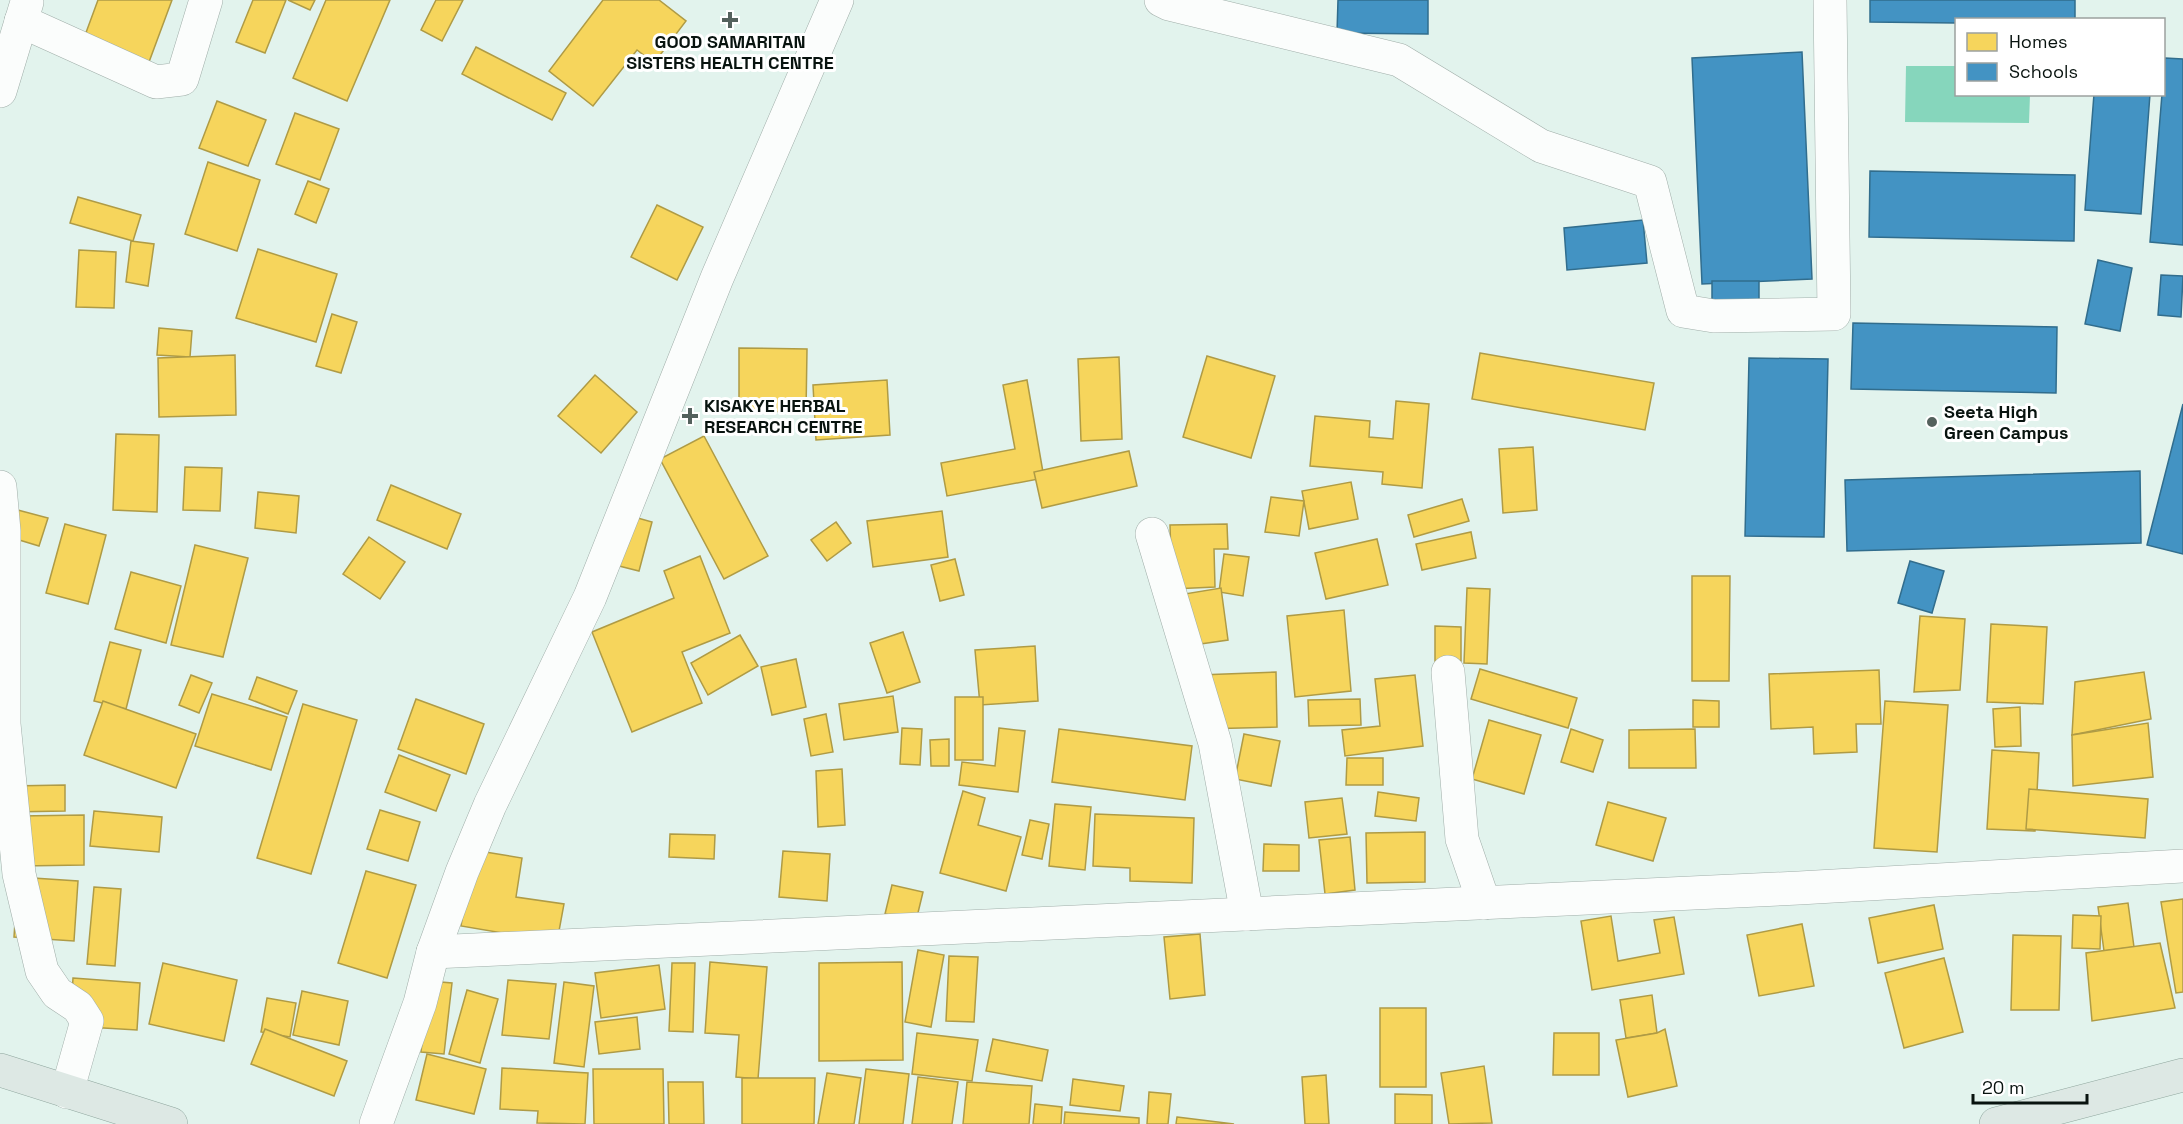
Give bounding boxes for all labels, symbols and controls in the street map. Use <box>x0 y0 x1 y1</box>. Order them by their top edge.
marker: GOOD SAMARITAN SISTERS HEALTH CENTRE <box>721 11 739 29</box>
legend <box>1955 18 2165 96</box>
place label: GOOD SAMARITAN SISTERS HEALTH CENTRE <box>626 30 834 74</box>
text: Homes <box>2009 30 2068 53</box>
text: Schools <box>2009 60 2078 83</box>
place label: KISAKYE HERBAL RESEARCH CENTRE <box>704 394 863 438</box>
place label: Seeta High Green Campus <box>1944 400 2069 444</box>
marker: KISAKYE HERBAL RESEARCH CENTRE <box>681 407 699 425</box>
marker: Seeta High Green Campus <box>1925 415 1939 429</box>
scale bar <box>1973 1067 2087 1105</box>
text: 20 m <box>1982 1076 2025 1099</box>

